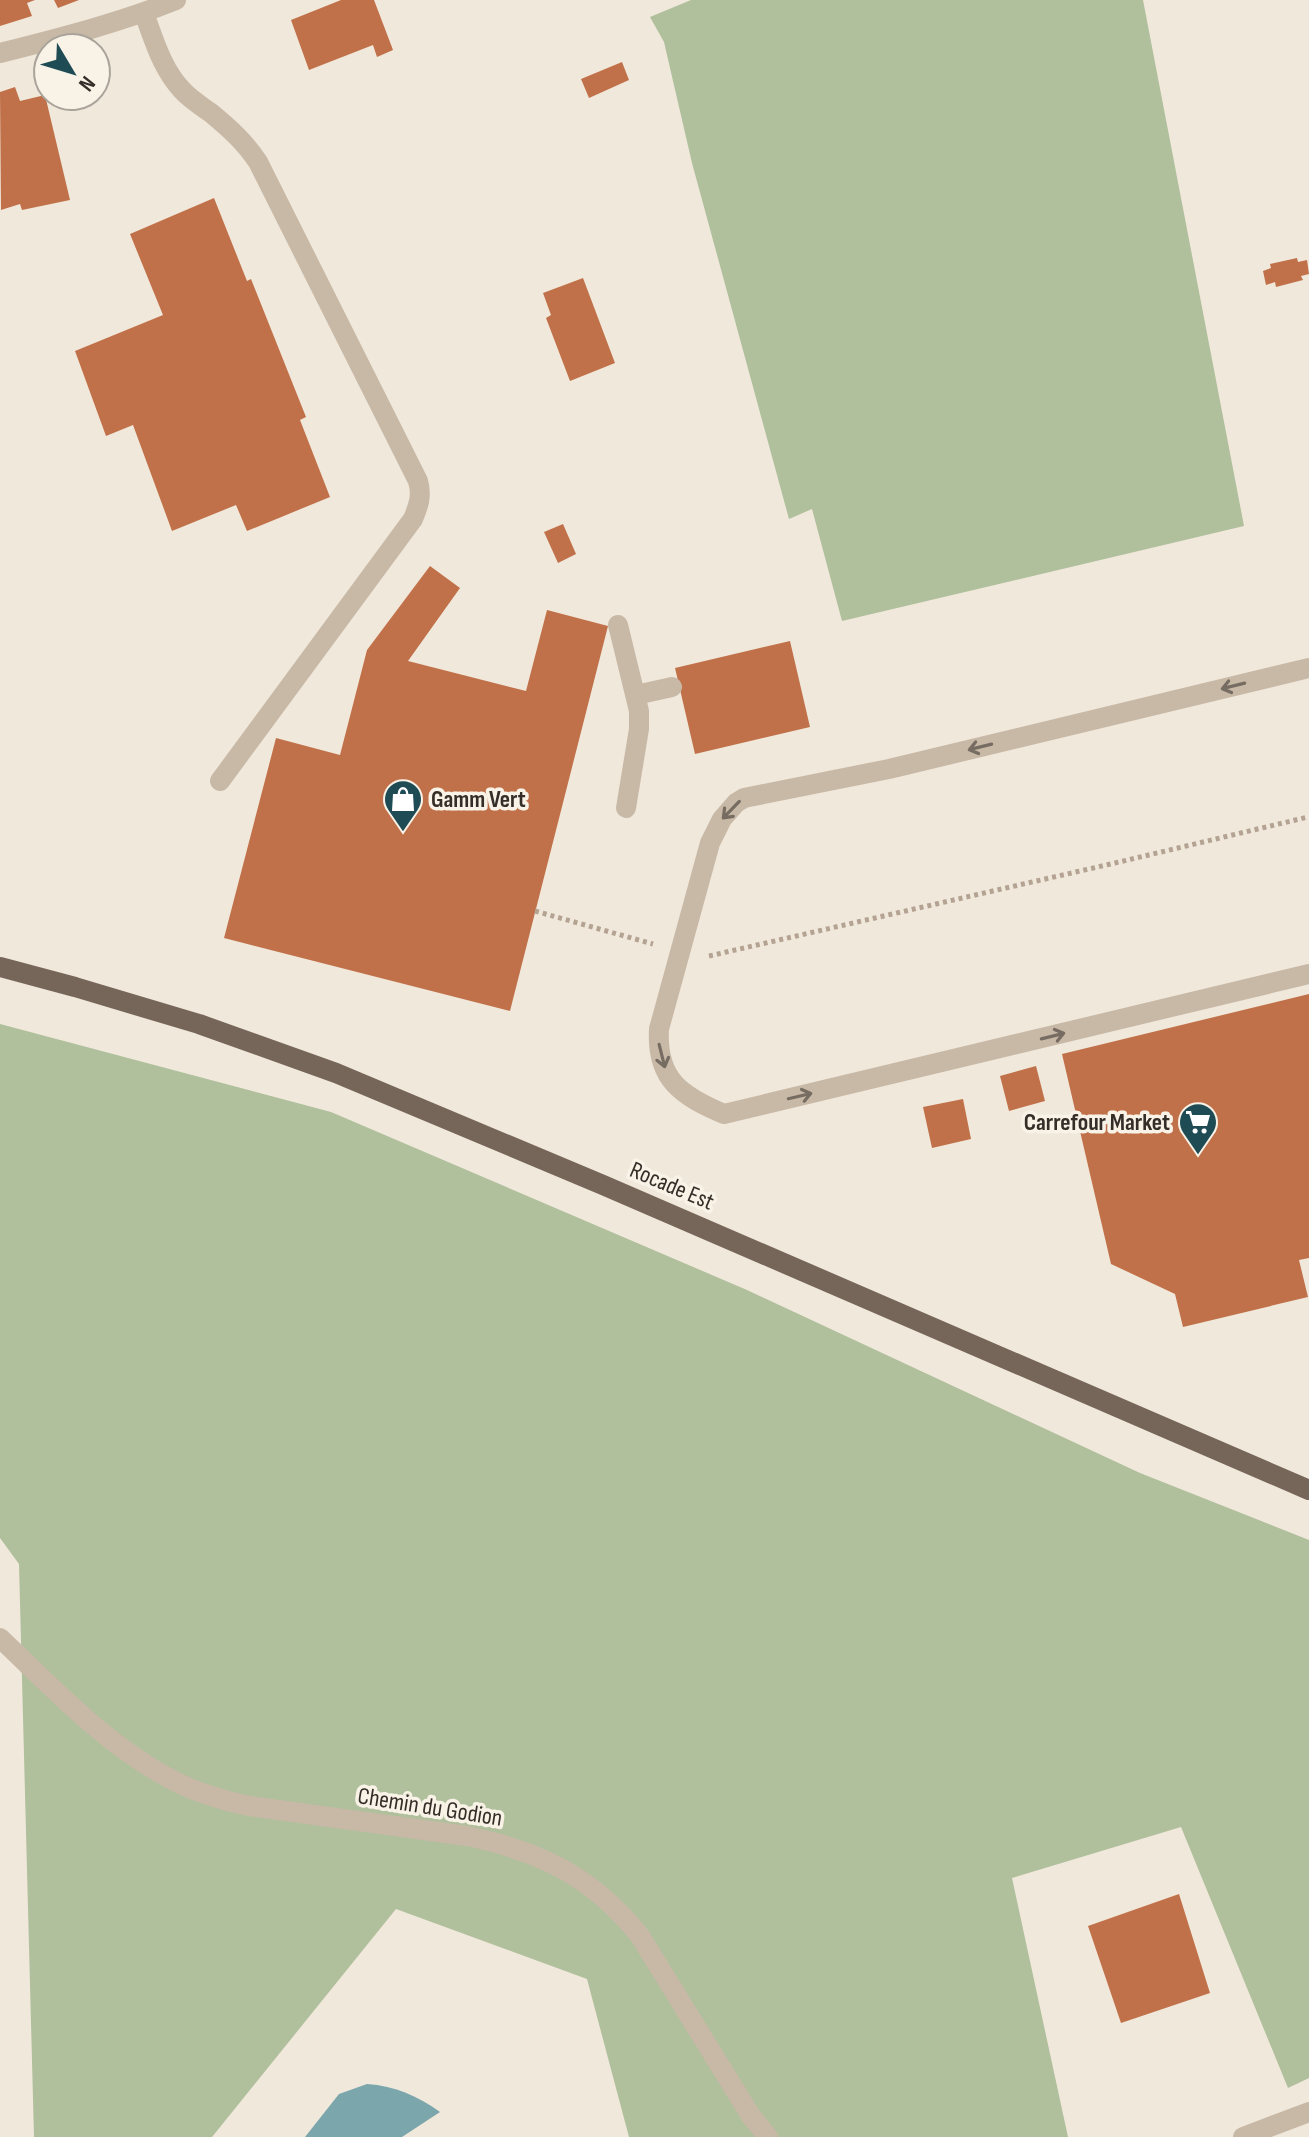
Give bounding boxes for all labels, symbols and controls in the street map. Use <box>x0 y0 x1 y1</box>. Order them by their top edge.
north arrow <box>32 32 112 112</box>
text: N <box>72 70 101 96</box>
one-way arrow <box>1221 679 1247 694</box>
one-way arrow <box>968 740 994 755</box>
shop icon: Gamm Vert <box>382 778 424 833</box>
place label: Gamm Vert <box>431 785 526 814</box>
one-way arrow <box>722 800 741 819</box>
one-way arrow <box>1040 1027 1065 1042</box>
one-way arrow <box>655 1042 670 1068</box>
one-way arrow <box>787 1088 812 1103</box>
supermarket icon: Carrefour Market <box>1177 1101 1219 1156</box>
place label: Carrefour Market <box>1024 1108 1170 1137</box>
street label: Rocade Est <box>626 1155 718 1217</box>
street label: Chemin du Godion <box>356 1781 504 1833</box>

